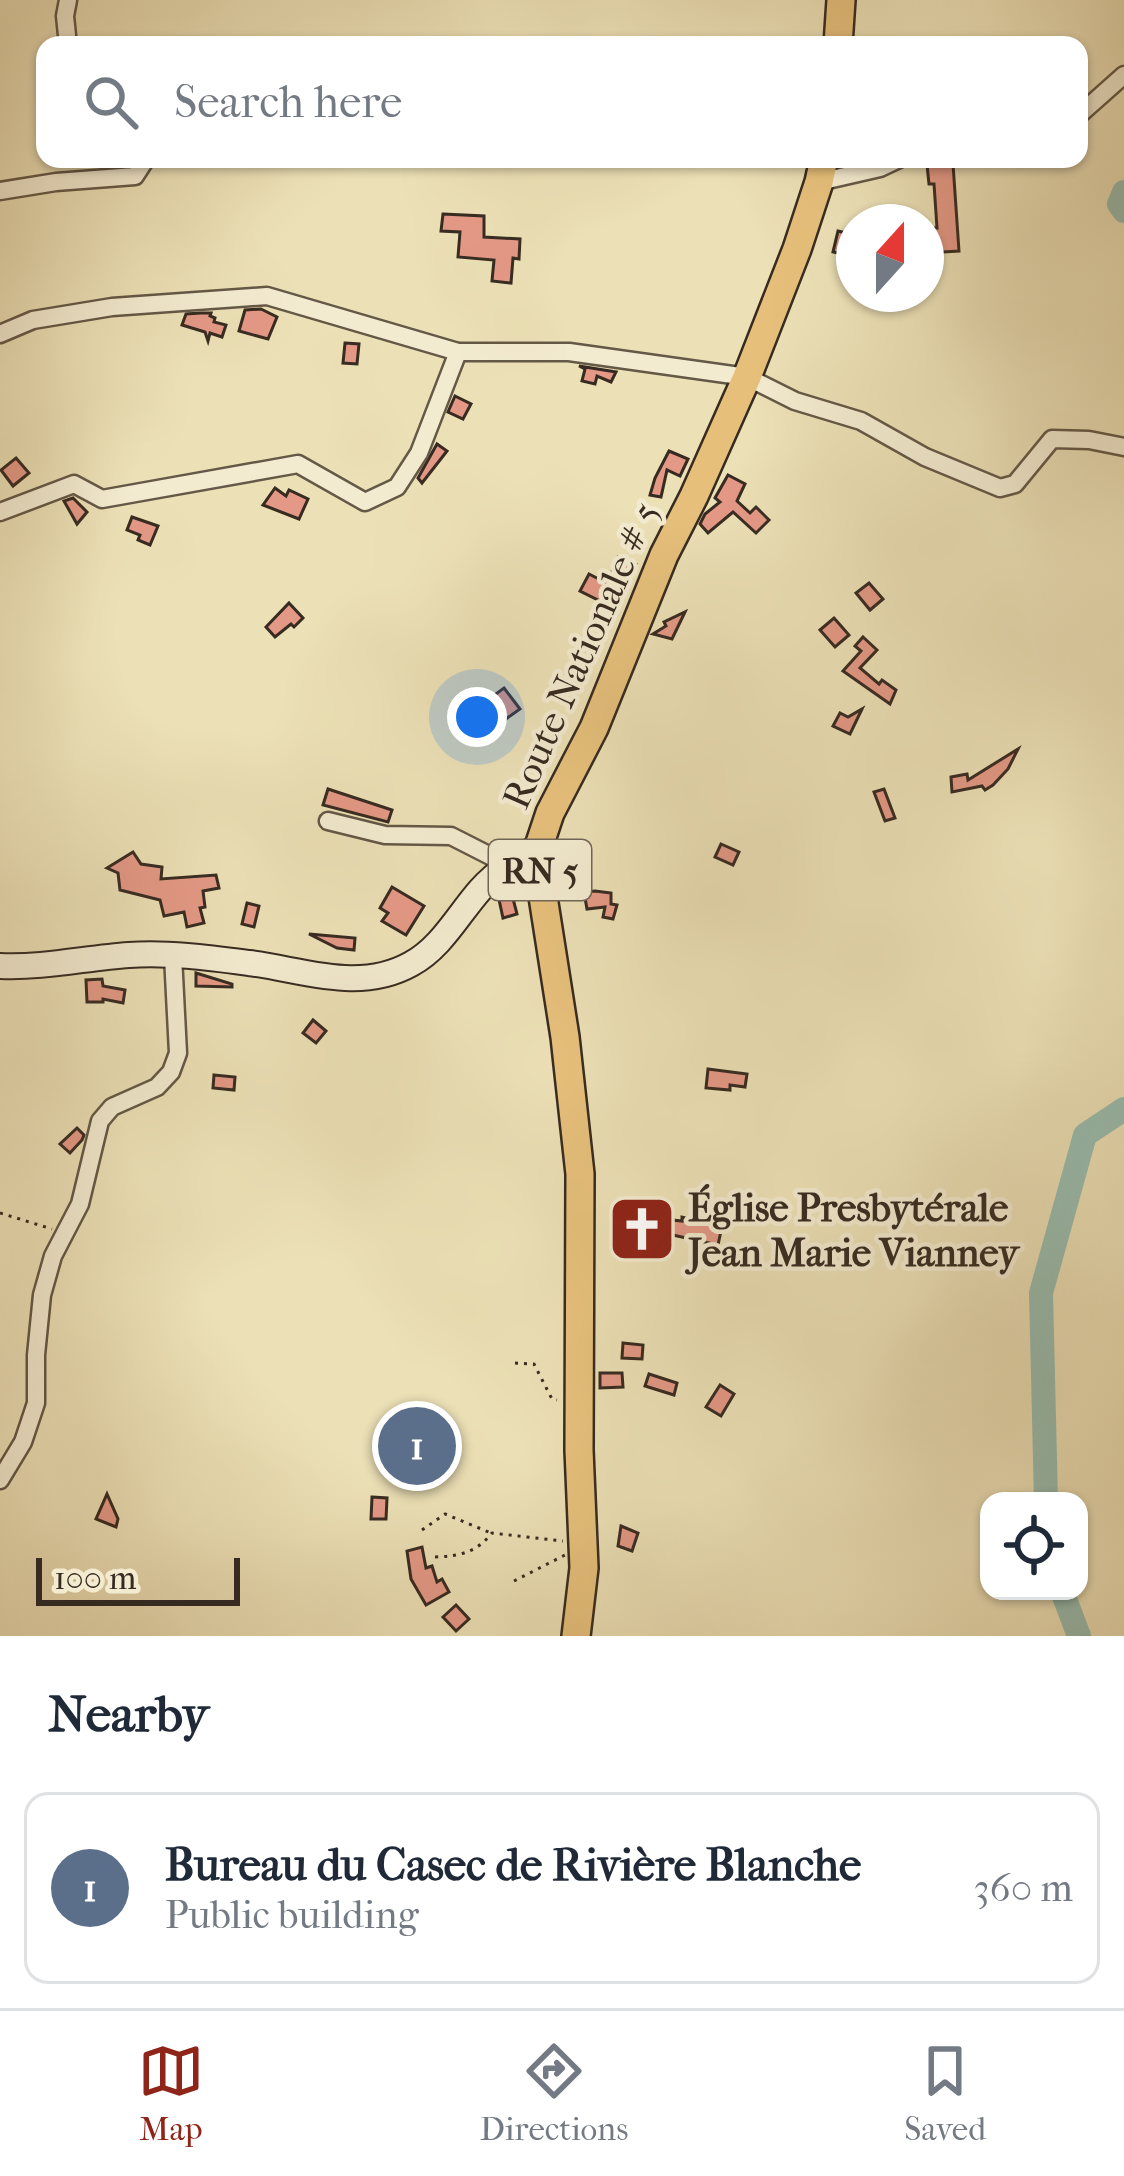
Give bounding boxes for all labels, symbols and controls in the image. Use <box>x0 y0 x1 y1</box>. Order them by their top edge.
search box <box>36 36 1088 168</box>
icon: search <box>78 69 144 135</box>
text: Search here <box>174 76 402 129</box>
north arrow <box>836 204 944 312</box>
street label: Route Nationale # 5 <box>493 495 669 816</box>
your location <box>447 687 507 747</box>
road number: RN 5 <box>489 840 591 900</box>
place label: Église Presbytérale Jean Marie Vianney <box>684 1183 1021 1276</box>
church icon: Église Presbytérale Jean Marie Vianney <box>607 1194 677 1264</box>
pin: 1 <box>378 1401 456 1491</box>
map controls <box>980 1492 1088 1600</box>
button: locate <box>980 1492 1088 1600</box>
scale bar <box>36 1552 240 1605</box>
text: 100 m <box>54 1559 137 1598</box>
text: Nearby <box>48 1684 209 1744</box>
text: Bureau du Casec de Rivière Blanche <box>165 1839 861 1892</box>
text: 1 <box>83 1865 97 1911</box>
text: 360 m <box>974 1865 1073 1911</box>
text: Public building <box>165 1892 419 1938</box>
tab: Map <box>138 2038 204 2149</box>
tab: Directions <box>480 2038 628 2149</box>
tab: Saved <box>904 2038 986 2149</box>

